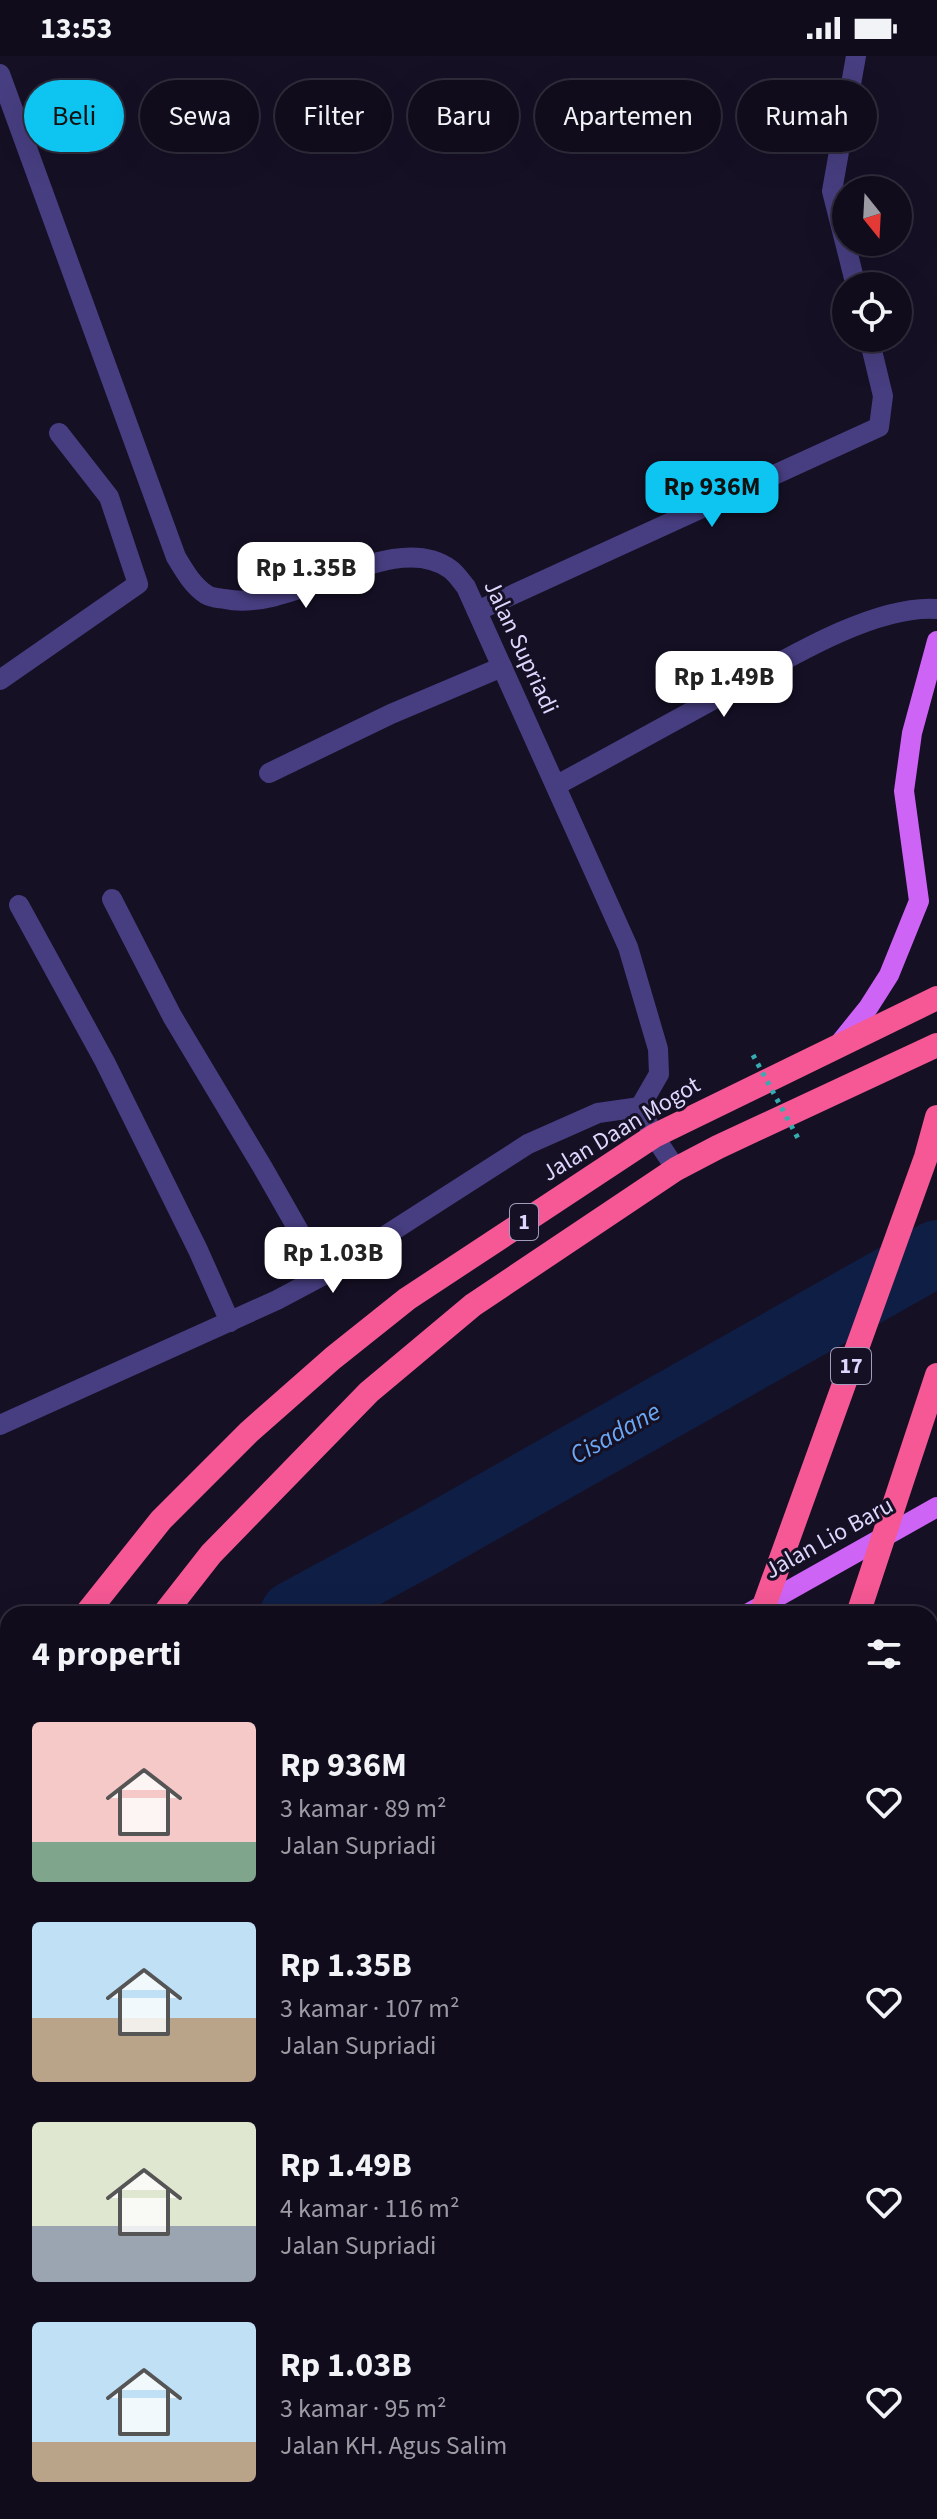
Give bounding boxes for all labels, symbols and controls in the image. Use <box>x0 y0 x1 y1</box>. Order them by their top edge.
text: 13:53 <box>40 7 112 50</box>
chip: Beli <box>24 80 124 152</box>
chip: Sewa <box>140 80 259 152</box>
chip: Filter <box>275 80 392 152</box>
chip: Baru <box>408 80 519 152</box>
chip: Apartemen <box>535 80 721 152</box>
chip: Rumah <box>737 80 877 152</box>
north arrow <box>832 176 912 256</box>
map controls <box>832 176 912 352</box>
button: locate <box>832 272 912 352</box>
pin: Rp 936M <box>638 461 786 529</box>
text: Rp 936M <box>663 468 761 505</box>
pin: Rp 1.35B <box>223 542 389 610</box>
text: Rp 1.35B <box>256 549 356 586</box>
street label: Jalan Supriadi <box>475 574 567 720</box>
pin: Rp 1.49B <box>641 651 807 719</box>
text: Rp 1.49B <box>674 658 774 695</box>
street label: Jalan Daan Mogot <box>535 1068 707 1190</box>
road number: 1 <box>510 1204 538 1240</box>
pin: Rp 1.03B <box>250 1227 416 1295</box>
text: Rp 1.03B <box>283 1234 383 1271</box>
road number: 17 <box>831 1348 871 1384</box>
water label: Cisadane <box>563 1393 667 1473</box>
street label: Jalan Lio Baru <box>758 1488 900 1588</box>
text: 4 properti <box>32 1630 181 1679</box>
icon: filters <box>862 1632 906 1676</box>
text: Rp 936M <box>280 1741 407 1790</box>
icon: home <box>96 1754 192 1850</box>
icon: heart <box>862 1780 906 1824</box>
text: 3 kamar · 89 m² <box>280 1790 447 1827</box>
text: Jalan Supriadi <box>280 1827 437 1864</box>
text: Rp 1.35B <box>280 1941 412 1990</box>
icon: home <box>96 1954 192 2050</box>
icon: heart <box>862 1980 906 2024</box>
text: 3 kamar · 107 m² <box>280 1990 459 2027</box>
text: Jalan Supriadi <box>280 2027 437 2064</box>
text: Rp 1.49B <box>280 2141 412 2190</box>
icon: home <box>96 2154 192 2250</box>
icon: heart <box>862 2180 906 2224</box>
text: 4 kamar · 116 m² <box>280 2190 459 2227</box>
text: Jalan Supriadi <box>280 2227 437 2264</box>
text: Rp 1.03B <box>280 2341 412 2390</box>
icon: home <box>96 2354 192 2450</box>
icon: heart <box>862 2380 906 2424</box>
text: 3 kamar · 95 m² <box>280 2390 447 2427</box>
text: Jalan KH. Agus Salim <box>280 2427 507 2464</box>

